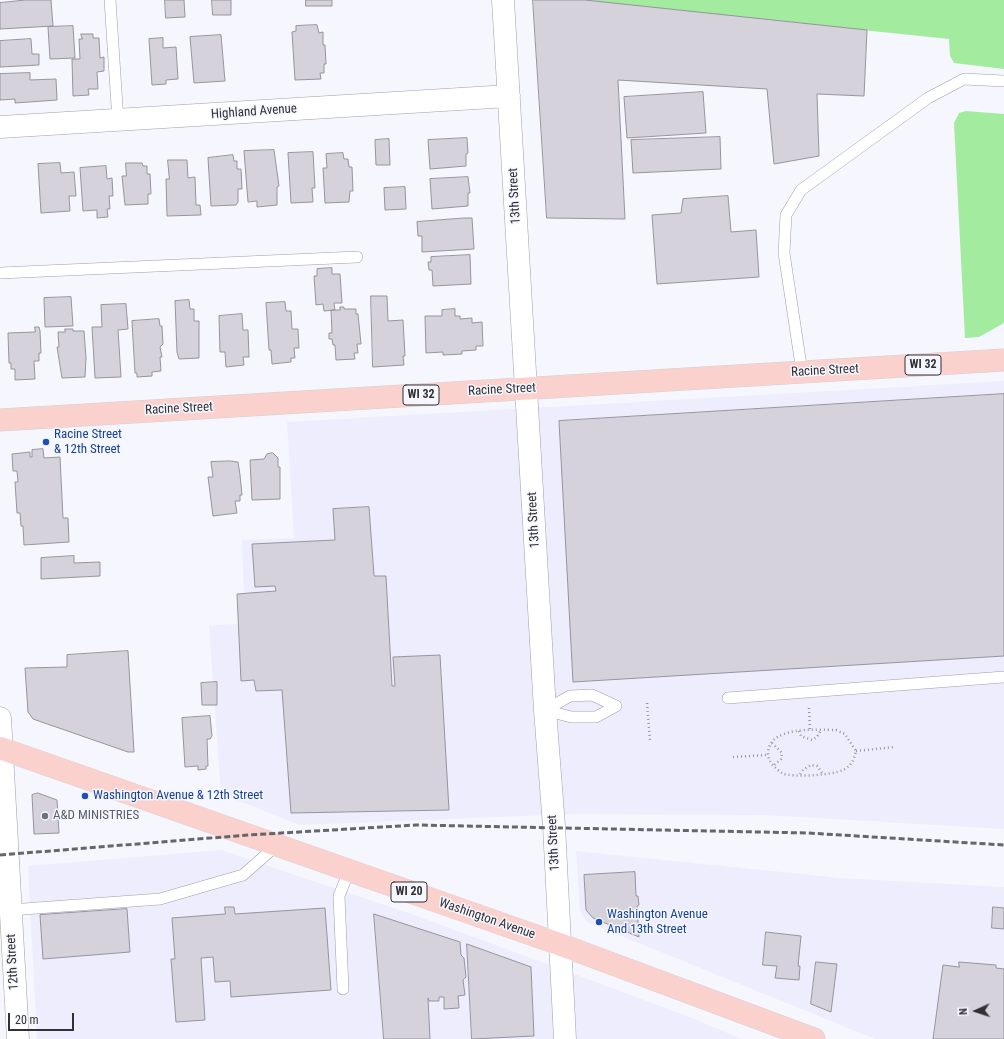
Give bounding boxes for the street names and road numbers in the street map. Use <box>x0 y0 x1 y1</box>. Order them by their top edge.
street label: Highland Avenue <box>211 101 297 123</box>
street label: 13th Street <box>506 167 524 225</box>
road number: WI 32 <box>905 355 941 375</box>
street label: Racine Street <box>791 361 859 381</box>
street label: Racine Street <box>468 380 536 400</box>
road number: WI 32 <box>403 385 439 405</box>
street label: Racine Street <box>145 399 213 419</box>
street label: 13th Street <box>525 491 543 549</box>
street label: 13th Street <box>545 814 563 872</box>
road number: WI 20 <box>391 882 427 902</box>
street label: Washington Avenue <box>437 895 537 943</box>
street label: 12th Street <box>4 933 22 991</box>

